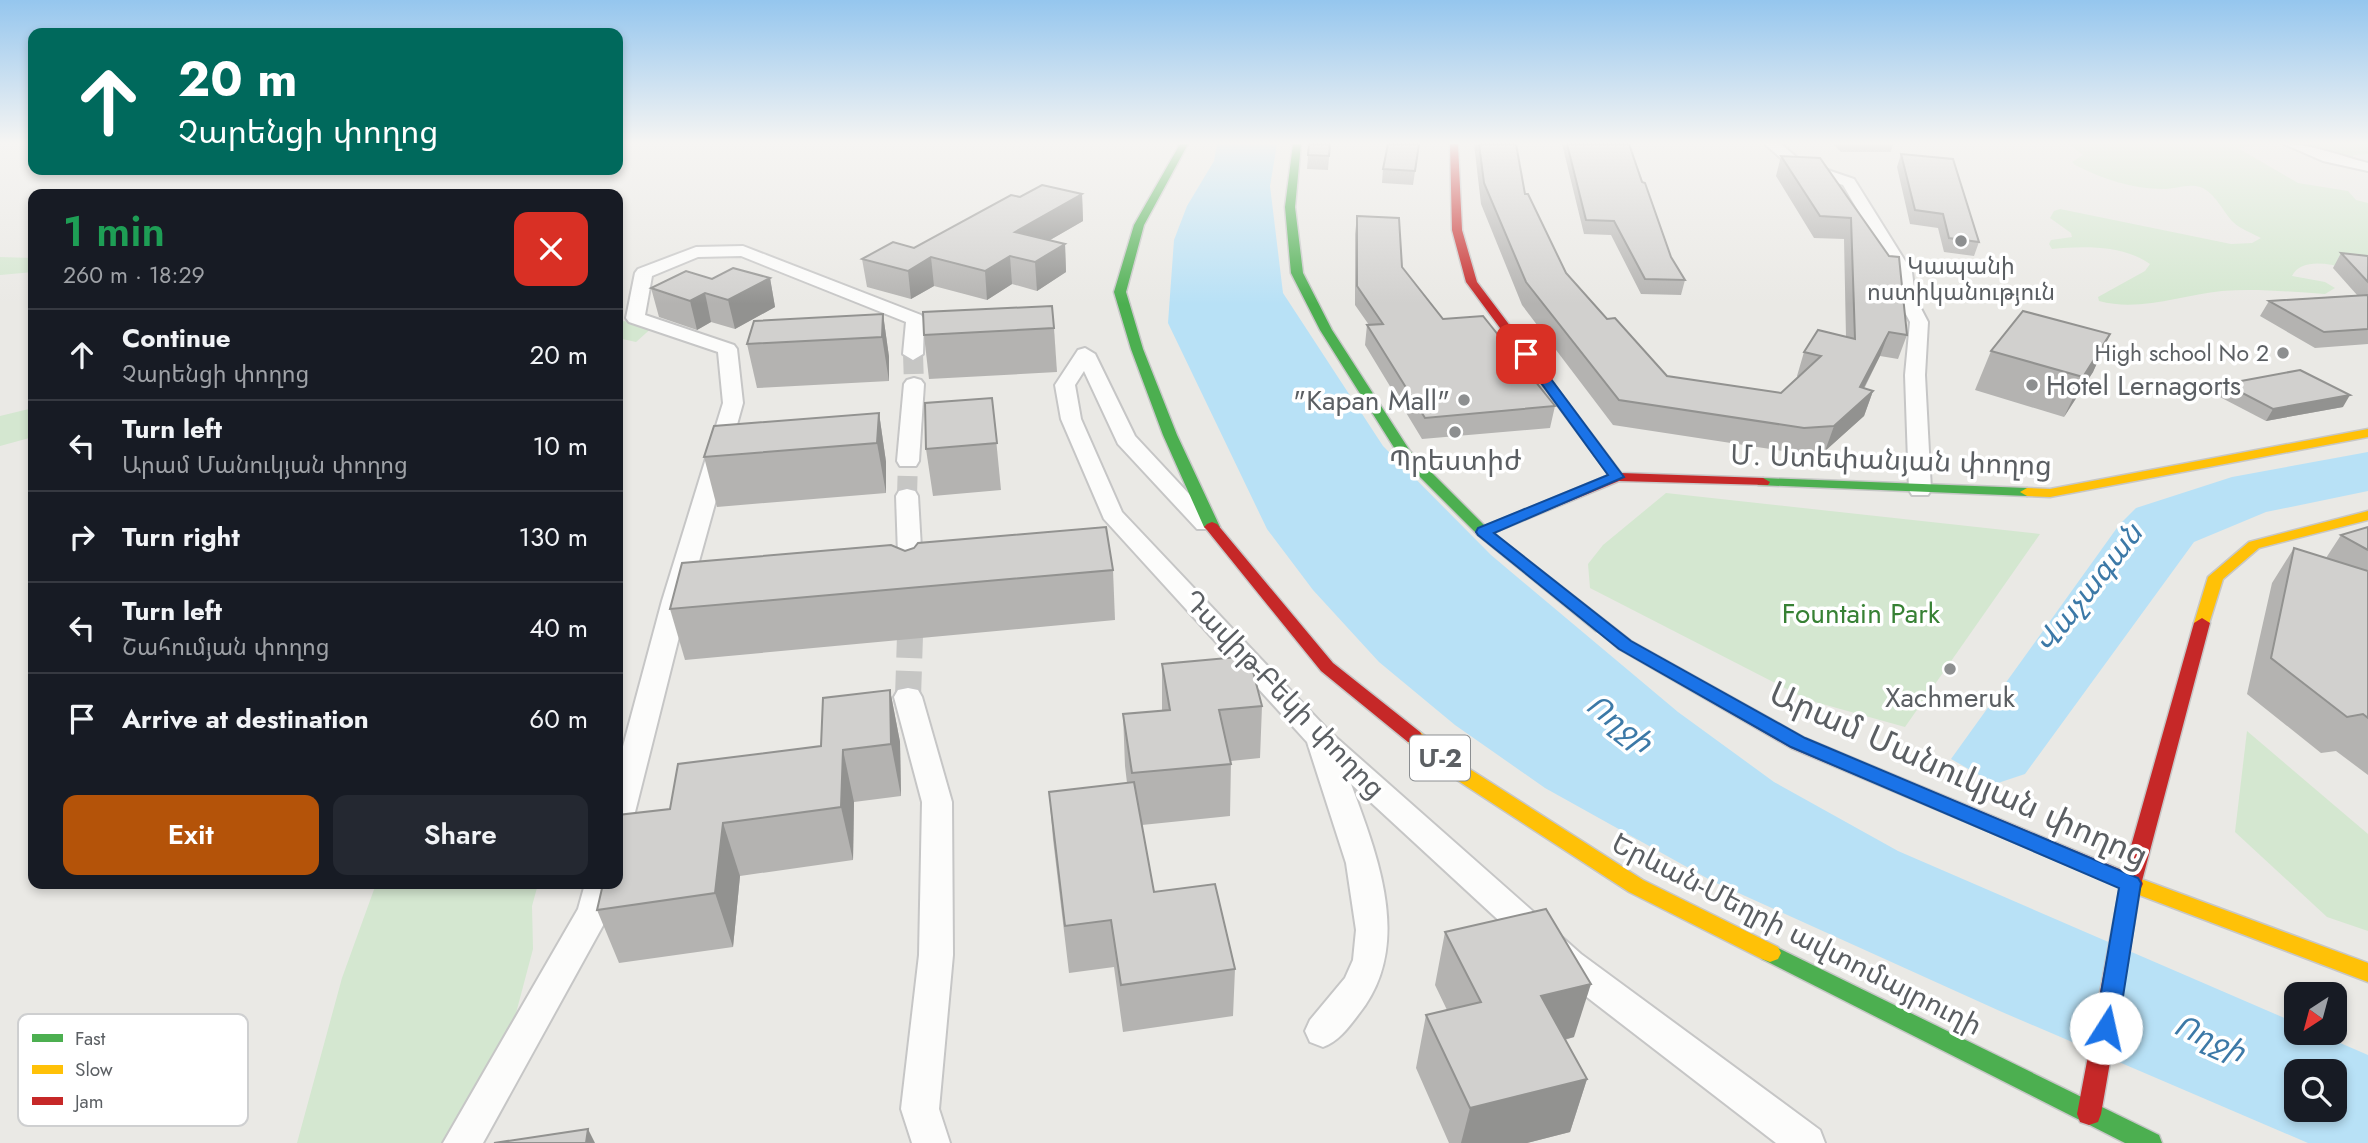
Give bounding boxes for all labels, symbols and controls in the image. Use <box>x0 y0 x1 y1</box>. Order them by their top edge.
text: 20 m <box>178 44 297 114</box>
icon: ahead <box>63 56 154 147</box>
text: Չարենցի փողոց <box>178 109 439 155</box>
text: 1 min <box>63 201 165 262</box>
button: close <box>514 212 588 286</box>
marker: Կապանի ոստիկանություն <box>1953 233 1969 249</box>
place label: Կապանի ոստիկանություն <box>1867 249 2055 309</box>
text: 260 m · 18:29 <box>63 258 205 292</box>
text: Continue <box>122 319 231 357</box>
pin <box>1496 324 1556 384</box>
icon: arrive <box>1507 335 1545 373</box>
icon: ahead <box>63 336 101 374</box>
text: 20 m <box>530 336 588 374</box>
place label: High school No 2 <box>2094 336 2269 370</box>
marker: High school No 2 <box>2275 345 2291 361</box>
text: Չարենցի փողոց <box>122 357 309 391</box>
place label: Hotel Lernagorts <box>2046 365 2241 406</box>
marker: Hotel Lernagorts <box>2024 377 2040 393</box>
place label: "Kapan Mall" <box>1293 380 1450 421</box>
marker: "Kapan Mall" <box>1456 392 1472 408</box>
text: Turn left <box>122 410 222 448</box>
marker: Պրեստիժ <box>1447 424 1463 440</box>
icon: left <box>63 427 101 465</box>
text: 10 m <box>533 427 588 465</box>
street label: Մ. Ստեփանյան փողոց <box>1730 434 2052 486</box>
place label: Պրեստիժ <box>1389 440 1522 481</box>
text: Արամ Մանուկյան փողոց <box>122 448 408 482</box>
water label: Վաչագան <box>2023 512 2154 662</box>
icon: right <box>63 518 101 556</box>
text: Turn right <box>122 518 240 556</box>
text: 130 m <box>518 518 588 556</box>
street label: Դավիթ-Բեկի փողոց <box>1173 580 1395 808</box>
text: Turn left <box>122 592 222 630</box>
park label: Fountain Park <box>1782 593 1941 634</box>
icon: left <box>63 609 101 647</box>
text: 40 m <box>529 609 588 647</box>
text: Շահումյան փողոց <box>122 630 330 664</box>
marker: Xachmeruk <box>1942 661 1958 677</box>
street label: Արամ Մանուկյան փողոց <box>1762 669 2156 879</box>
place label: Xachmeruk <box>1885 677 2016 718</box>
water label: Ողջի <box>1578 683 1663 763</box>
icon: arrive <box>63 700 101 738</box>
text: Arrive at destination <box>122 700 369 738</box>
text: 60 m <box>529 700 588 738</box>
road number: Մ-2 <box>1410 736 1470 780</box>
button: Exit <box>63 795 319 875</box>
button: Share <box>333 795 588 875</box>
street label: Երևան-Մեղրի ավտոմայրուղի <box>1605 822 1989 1046</box>
north arrow <box>2284 982 2347 1045</box>
map controls <box>2284 982 2347 1122</box>
position arrow <box>2069 991 2143 1065</box>
water label: Ողջի <box>2167 1003 2254 1073</box>
legend <box>18 1014 248 1126</box>
text: Fast <box>75 1025 106 1052</box>
text: Slow <box>75 1056 113 1083</box>
button: search <box>2284 1059 2347 1122</box>
text: Jam <box>72 1088 104 1115</box>

